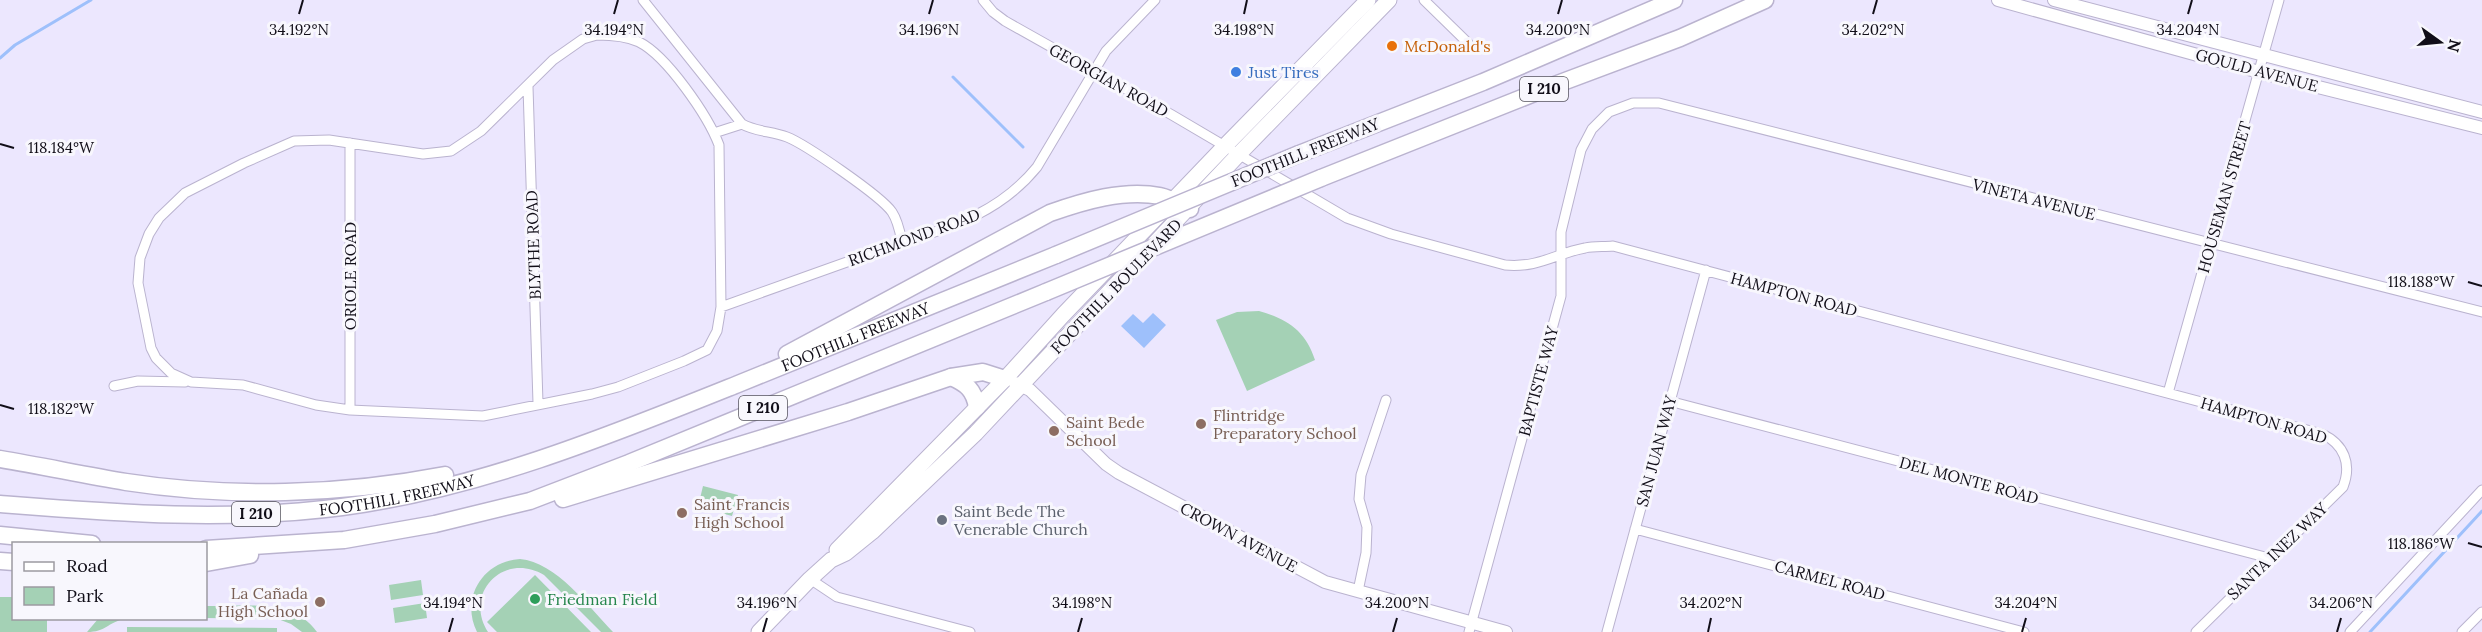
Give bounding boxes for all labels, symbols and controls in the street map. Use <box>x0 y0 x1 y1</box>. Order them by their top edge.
north arrow <box>2410 12 2470 72</box>
text: 34.192°N <box>269 20 329 39</box>
text: 34.194°N <box>584 20 644 39</box>
text: 34.196°N <box>899 20 959 39</box>
text: 34.198°N <box>1214 20 1274 39</box>
text: 34.200°N <box>1526 20 1590 39</box>
text: 34.202°N <box>1841 20 1905 39</box>
text: 34.204°N <box>2157 20 2220 39</box>
place label: McDonald's <box>1404 36 1491 56</box>
text: N <box>2443 37 2466 54</box>
street label: GEORGIAN ROAD <box>1046 39 1172 121</box>
marker: McDonald's <box>1385 39 1399 53</box>
street label: GOULD AVENUE <box>2194 44 2320 96</box>
place label: Just Tires <box>1247 62 1319 82</box>
marker: Just Tires <box>1229 65 1243 79</box>
road number: I 210 <box>1520 77 1568 101</box>
street label: FOOTHILL FREEWAY <box>1228 113 1383 191</box>
street label: HOUSEMAN STREET <box>2193 119 2255 275</box>
text: 118.184°W <box>28 138 95 157</box>
street label: VINETA AVENUE <box>1969 174 2098 224</box>
street label: BLYTHE ROAD <box>521 190 545 300</box>
street label: RICHMOND ROAD <box>845 204 983 270</box>
street label: FOOTHILL BOULEVARD <box>1046 214 1186 358</box>
street label: ORIOLE ROAD <box>340 222 360 330</box>
street label: HAMPTON ROAD <box>1728 267 1860 321</box>
text: 118.188°W <box>2388 272 2455 291</box>
street label: FOOTHILL FREEWAY <box>778 297 933 375</box>
street label: BAPTISTE WAY <box>1514 323 1563 438</box>
street label: SAN JUAN WAY <box>1632 392 1681 509</box>
street label: HAMPTON ROAD <box>2198 392 2330 448</box>
road number: I 210 <box>739 396 787 420</box>
text: 118.182°W <box>28 399 95 418</box>
place label: Flintridge Preparatory School <box>1213 405 1357 443</box>
place label: Saint Bede School <box>1066 412 1145 450</box>
marker: Flintridge Preparatory School <box>1194 417 1208 431</box>
marker: Saint Bede School <box>1047 424 1061 438</box>
street label: DEL MONTE ROAD <box>1897 452 2041 508</box>
street label: FOOTHILL FREEWAY <box>318 469 478 520</box>
place label: Saint Francis High School <box>694 494 790 532</box>
street label: SANTA INEZ WAY <box>2223 497 2332 604</box>
street label: CROWN AVENUE <box>1177 498 1301 576</box>
place label: Saint Bede The Venerable Church <box>953 501 1088 539</box>
road number: I 210 <box>232 502 280 526</box>
marker: Saint Francis High School <box>675 506 689 520</box>
marker: Saint Bede The Venerable Church <box>935 513 949 527</box>
text: 118.186°W <box>2388 534 2455 553</box>
legend <box>12 542 207 620</box>
text: Road <box>66 554 108 577</box>
street label: CARMEL ROAD <box>1773 556 1888 604</box>
place label: La Cañada High School <box>218 583 308 621</box>
text: Park <box>66 584 104 607</box>
place label: Friedman Field <box>547 589 658 609</box>
marker: Friedman Field <box>528 592 542 606</box>
text: 34.194°N <box>423 593 483 612</box>
text: 34.196°N <box>737 593 797 612</box>
text: 34.198°N <box>1052 593 1112 612</box>
text: 34.200°N <box>1365 593 1429 612</box>
text: 34.202°N <box>1679 593 1743 612</box>
text: 34.204°N <box>1995 593 2058 612</box>
text: 34.206°N <box>2309 593 2373 612</box>
marker: La Cañada High School <box>313 595 327 609</box>

